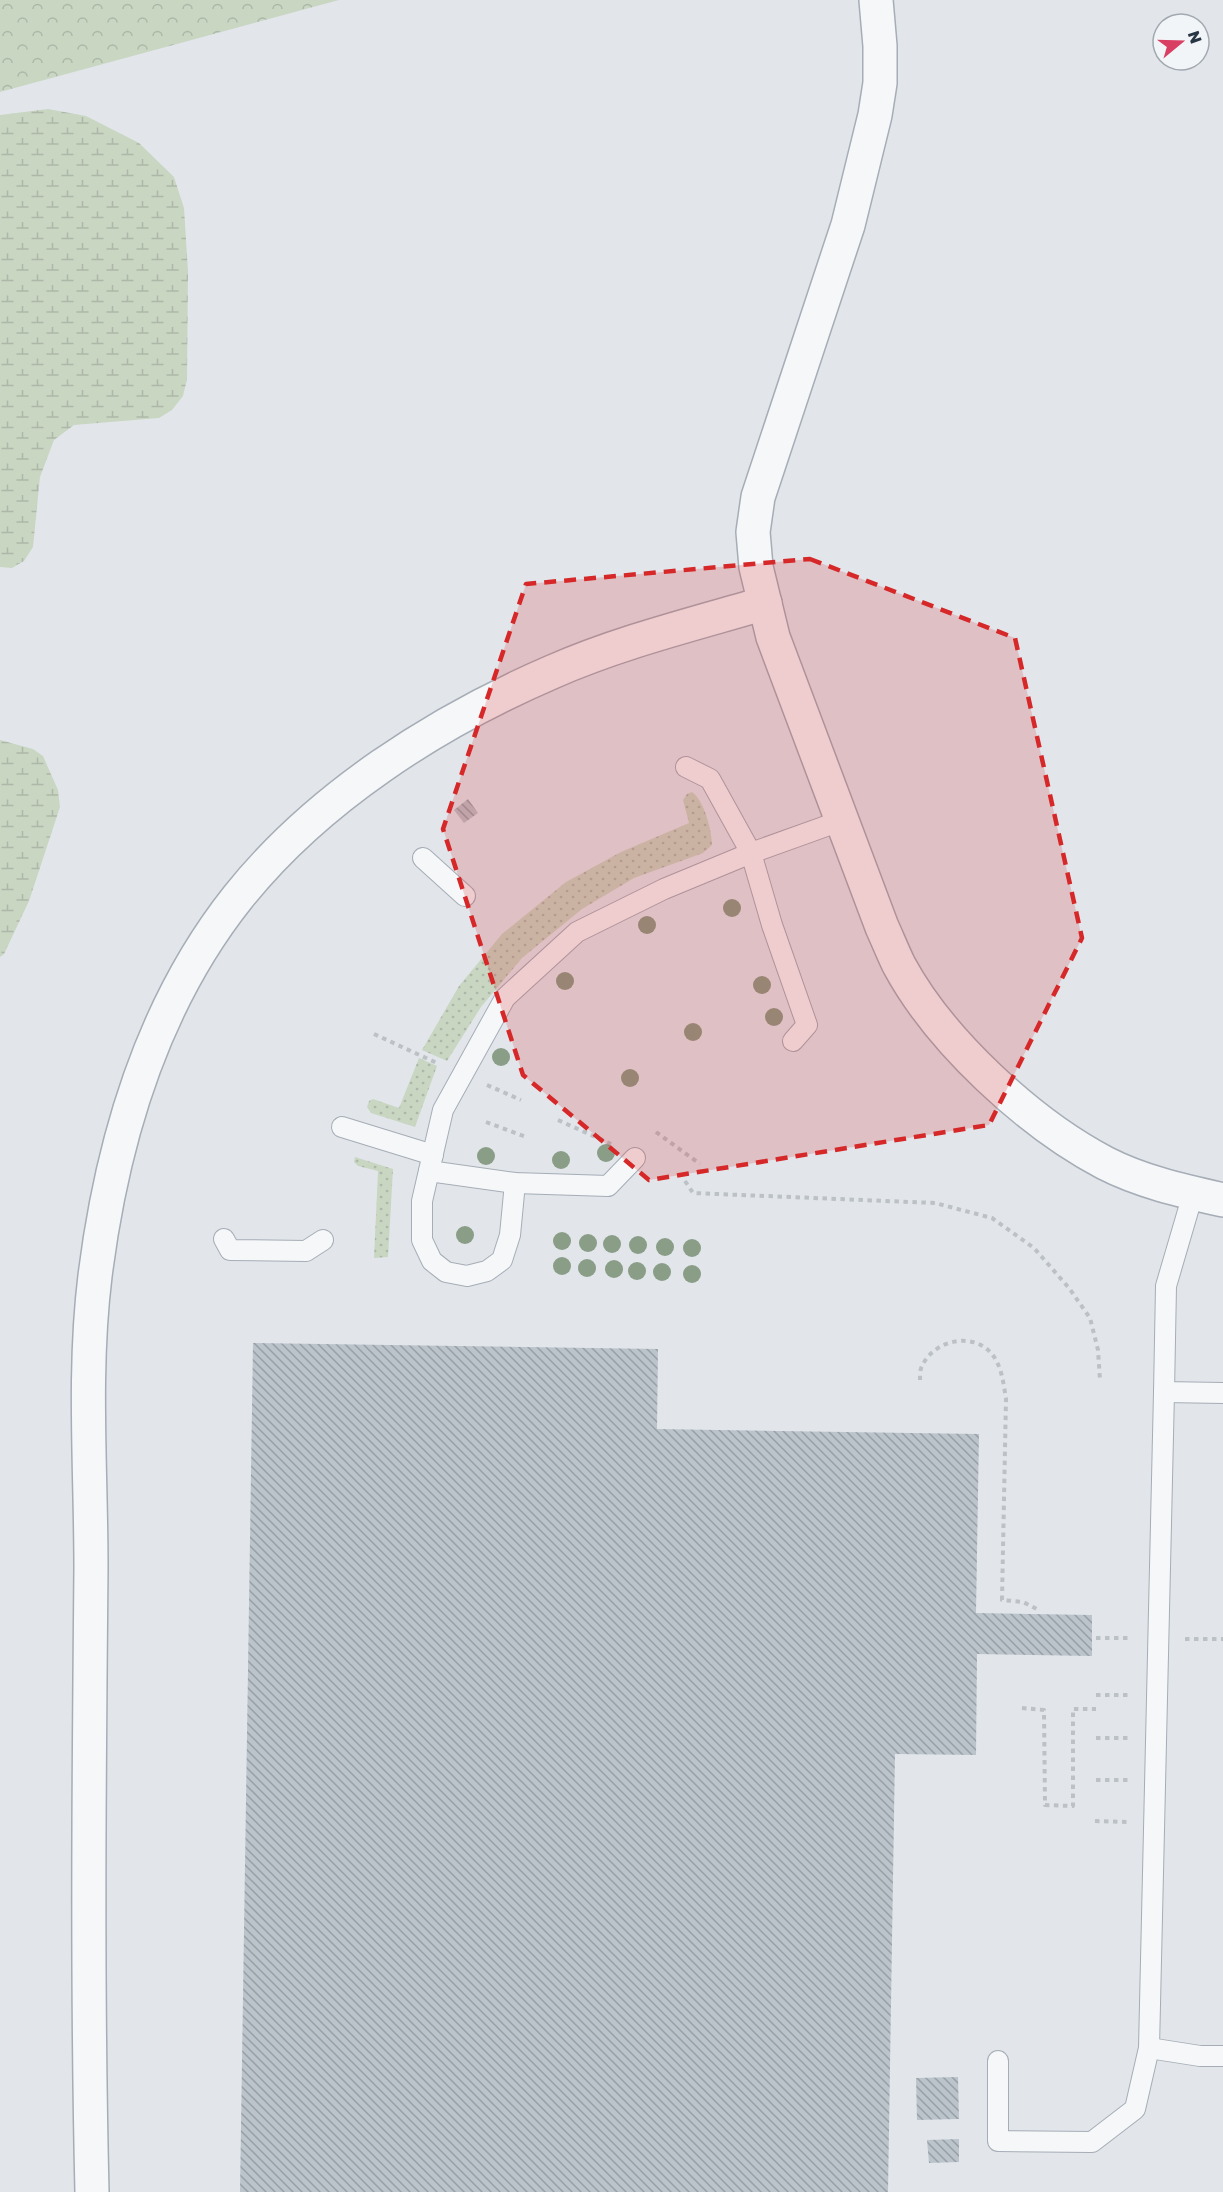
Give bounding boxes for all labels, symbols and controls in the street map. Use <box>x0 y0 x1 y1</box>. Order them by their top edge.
north arrow <box>1151 12 1211 72</box>
text: N <box>1184 28 1207 46</box>

